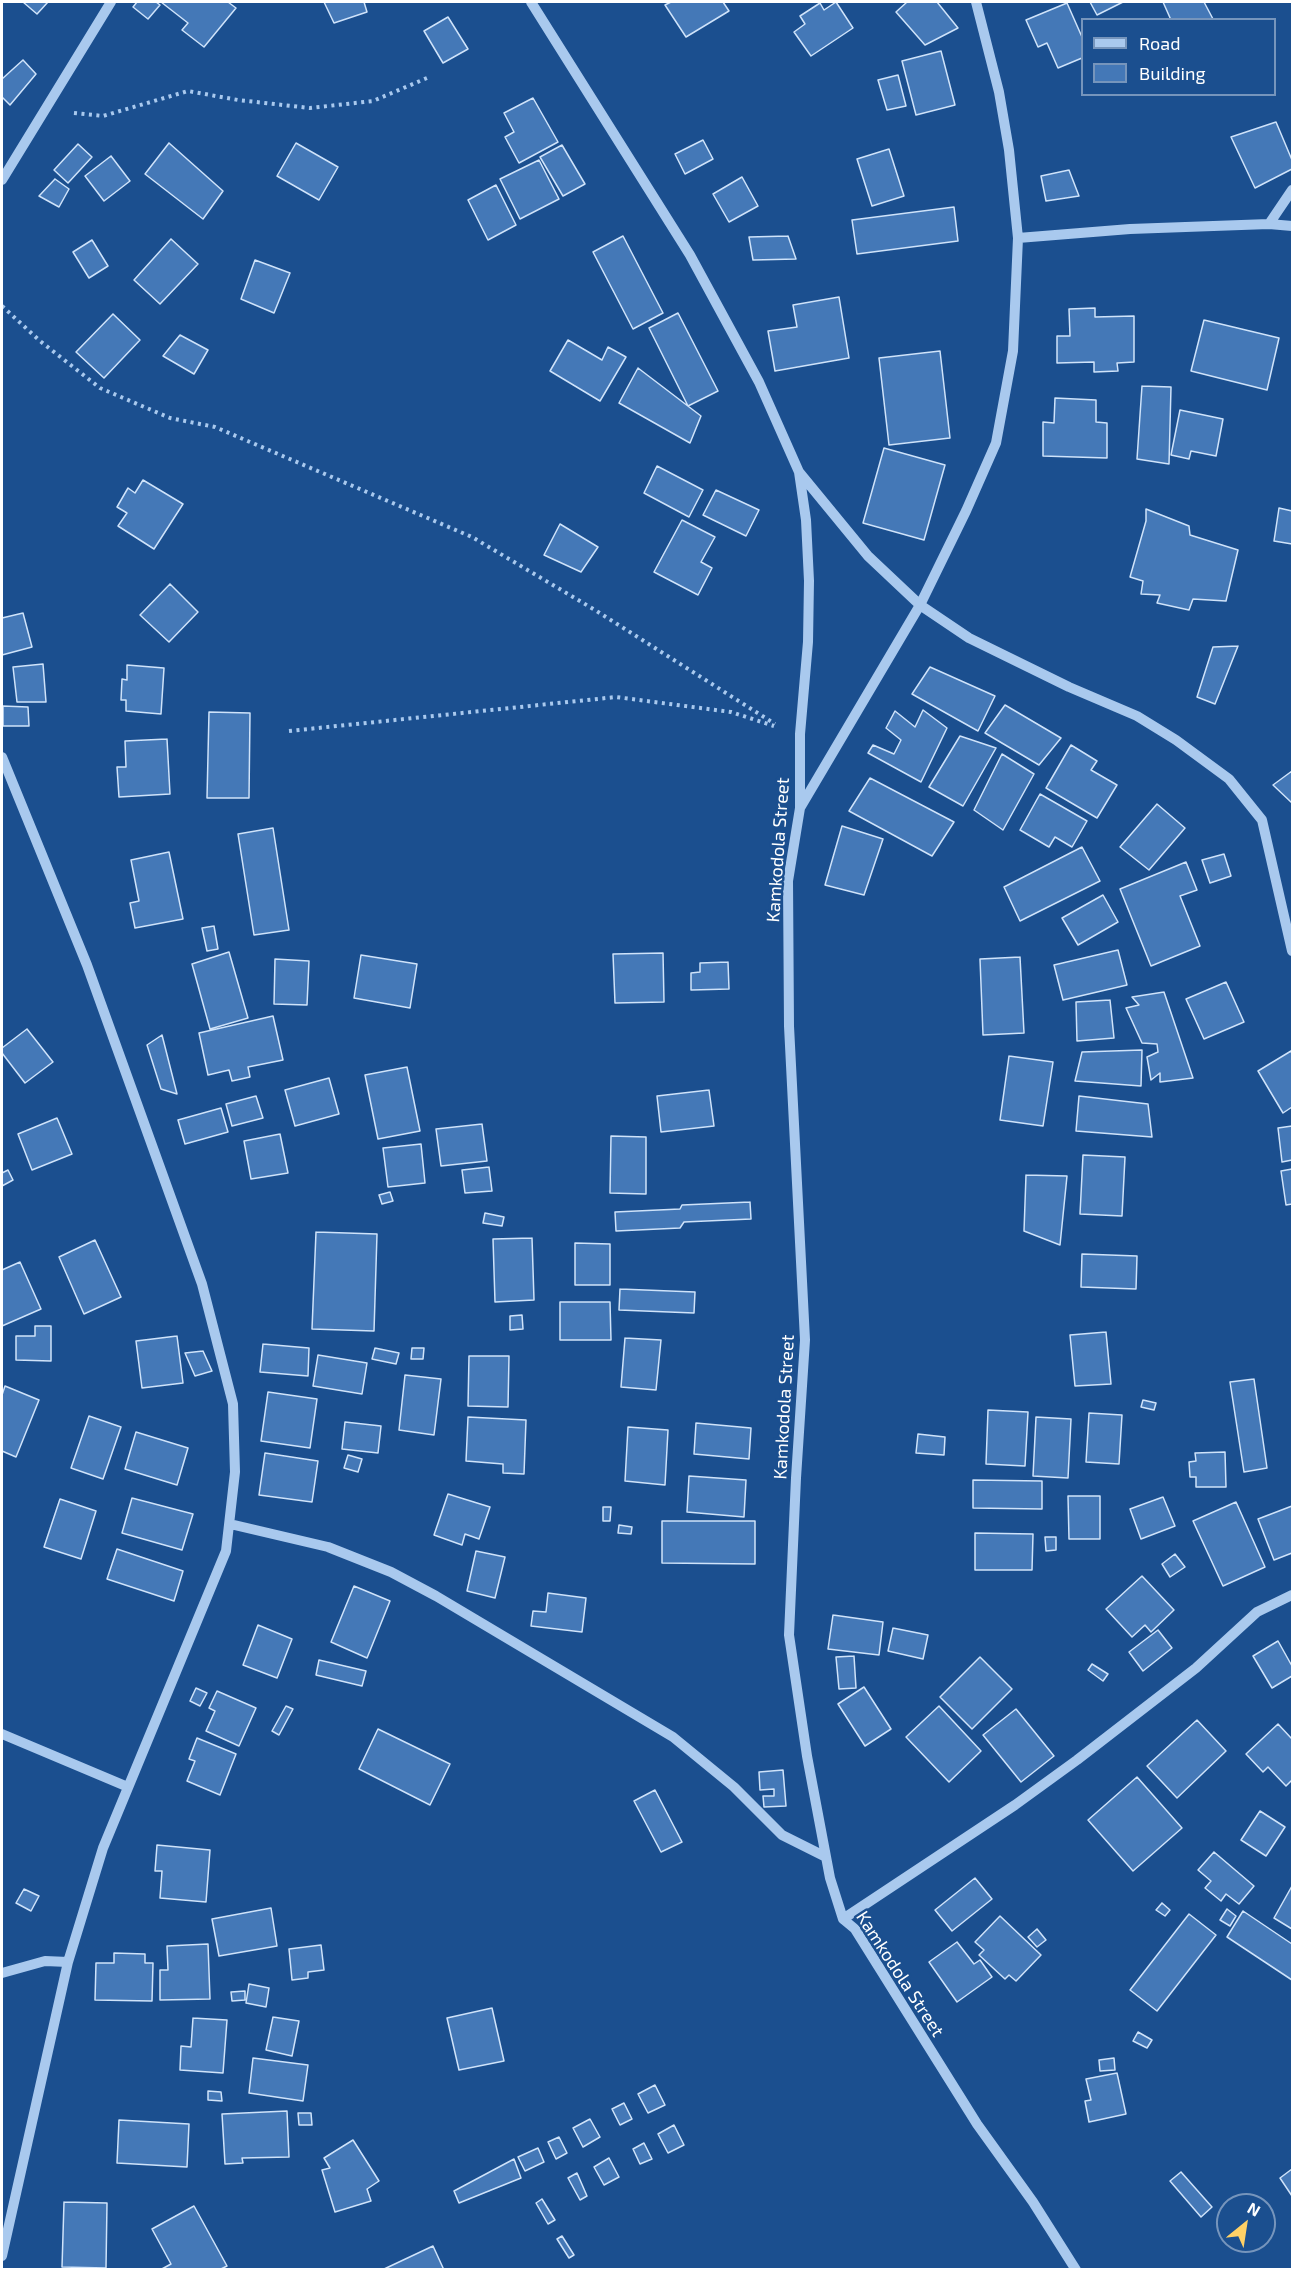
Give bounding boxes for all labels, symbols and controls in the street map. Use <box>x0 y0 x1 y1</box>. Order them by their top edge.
legend <box>1081 18 1276 96</box>
text: Road <box>1139 32 1180 54</box>
text: Building <box>1139 62 1206 84</box>
street label: Kamkodola Street <box>762 777 794 923</box>
street label: Kamkodola Street <box>769 1334 799 1480</box>
street label: Kamkodola Street <box>851 1907 949 2041</box>
north arrow <box>1216 2193 1276 2253</box>
text: N <box>1244 2198 1264 2220</box>

